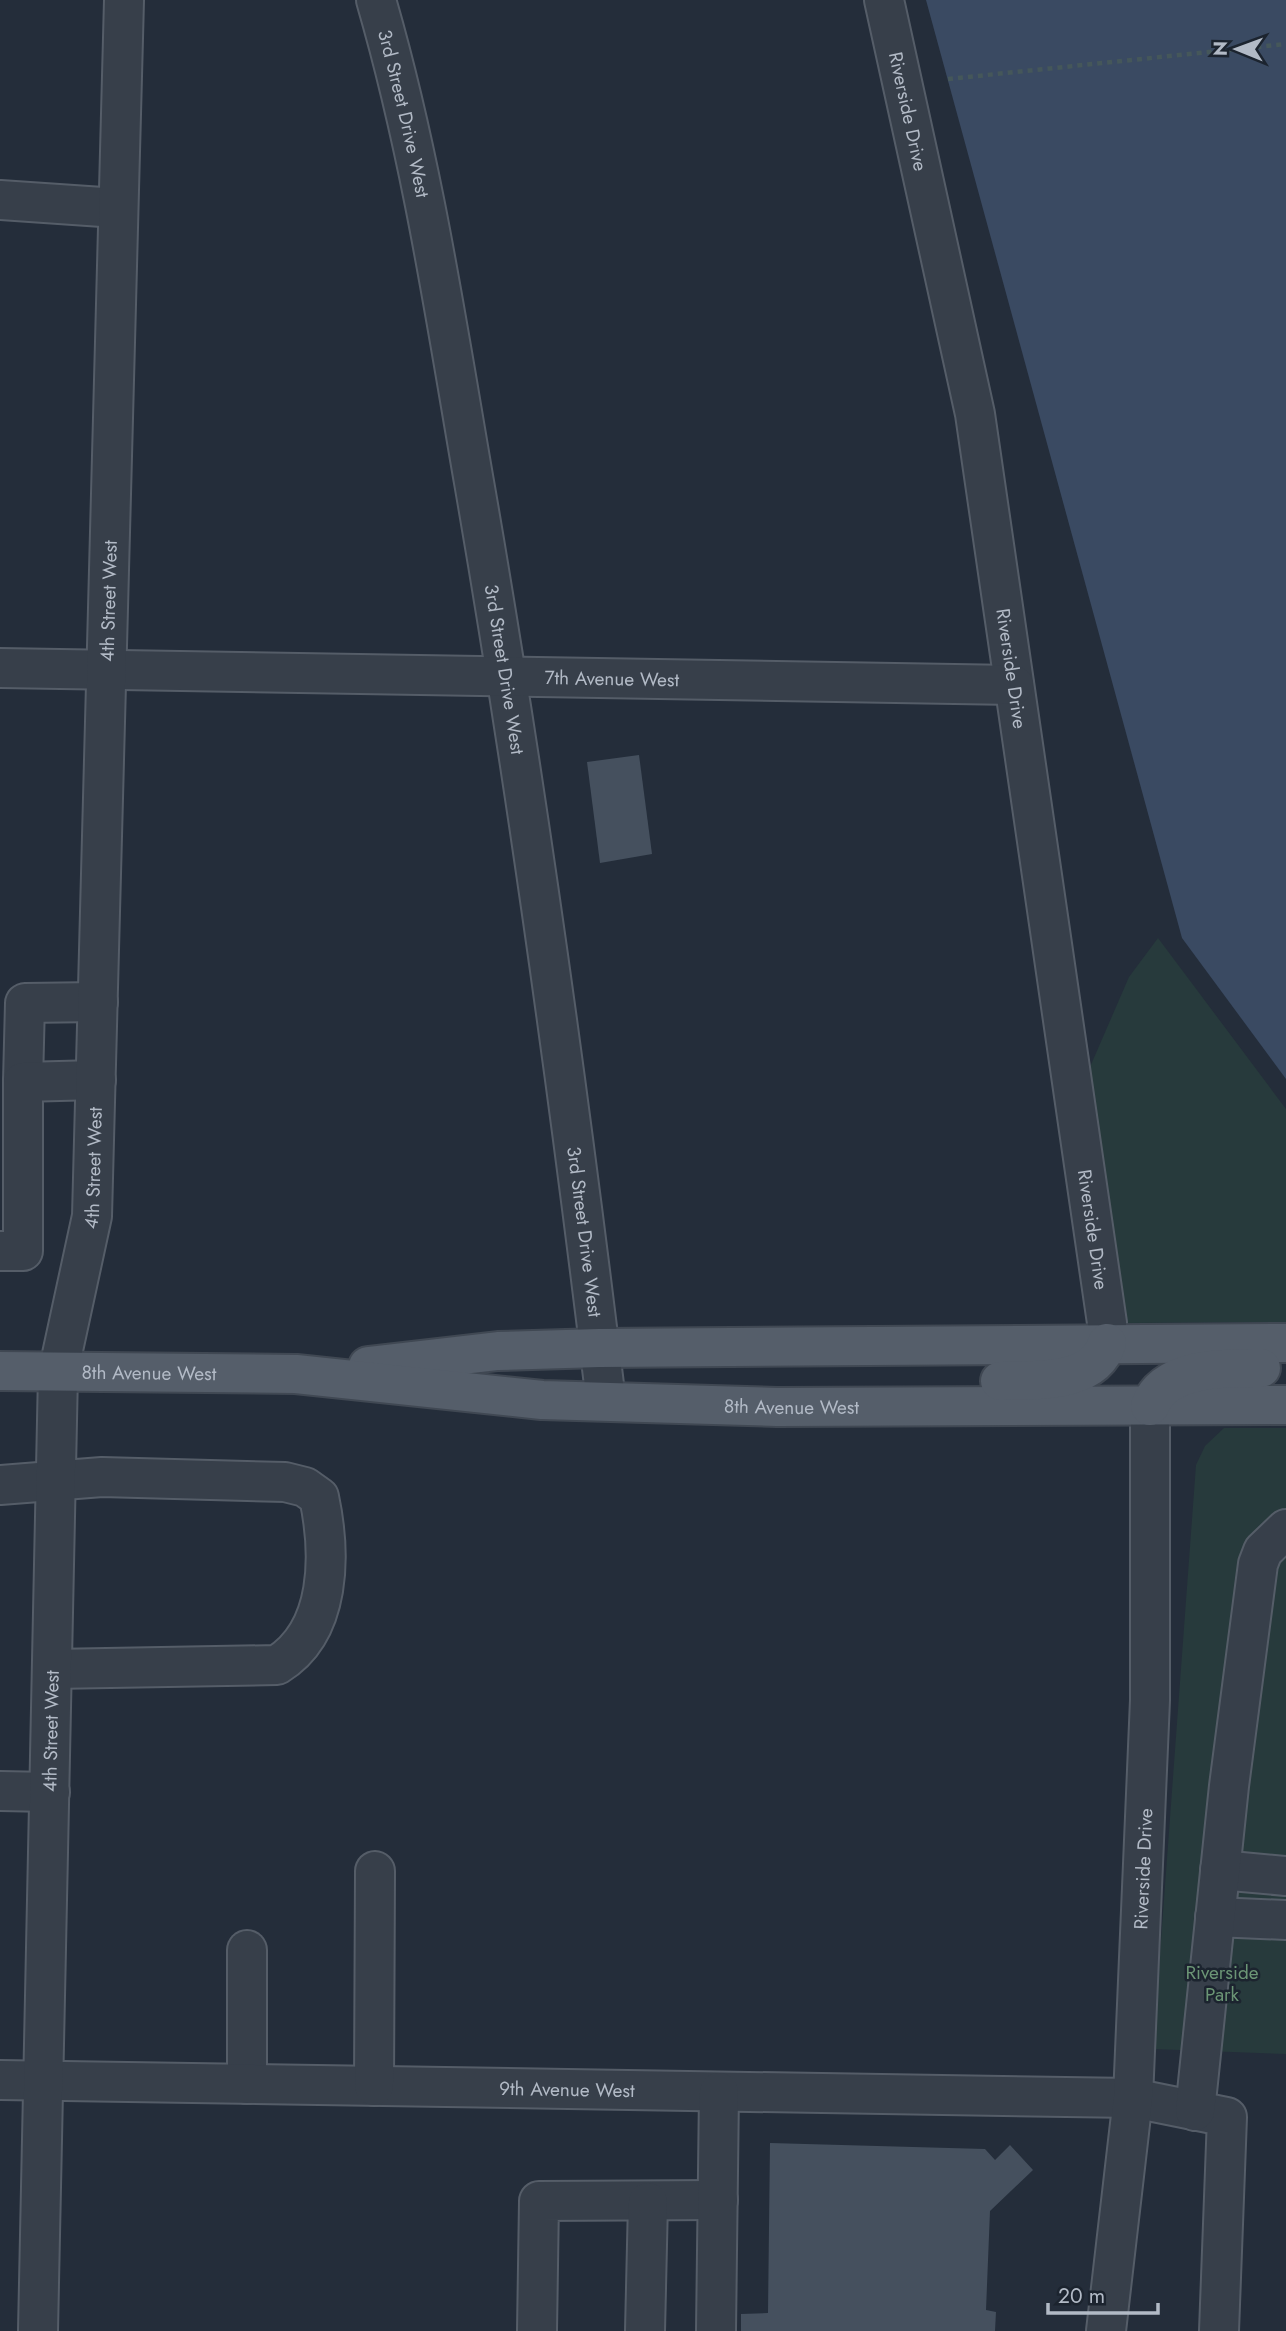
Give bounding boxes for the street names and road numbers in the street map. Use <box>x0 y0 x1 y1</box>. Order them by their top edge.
street label: 3rd Street Drive West <box>371 27 436 200</box>
street label: Riverside Drive <box>882 49 934 174</box>
street label: 4th Street West <box>94 539 124 662</box>
street label: 3rd Street Drive West <box>478 582 531 757</box>
street label: Riverside Drive <box>989 607 1034 731</box>
street label: 7th Avenue West <box>544 664 680 693</box>
street label: 4th Street West <box>77 1106 109 1231</box>
street label: 3rd Street Drive West <box>560 1145 609 1319</box>
street label: Riverside Drive <box>1071 1168 1115 1292</box>
street label: 8th Avenue West <box>81 1359 217 1387</box>
street label: 8th Avenue West <box>724 1392 859 1421</box>
street label: 4th Street West <box>36 1670 66 1792</box>
street label: Riverside Drive <box>1127 1807 1159 1930</box>
street label: 9th Avenue West <box>499 2075 635 2104</box>

